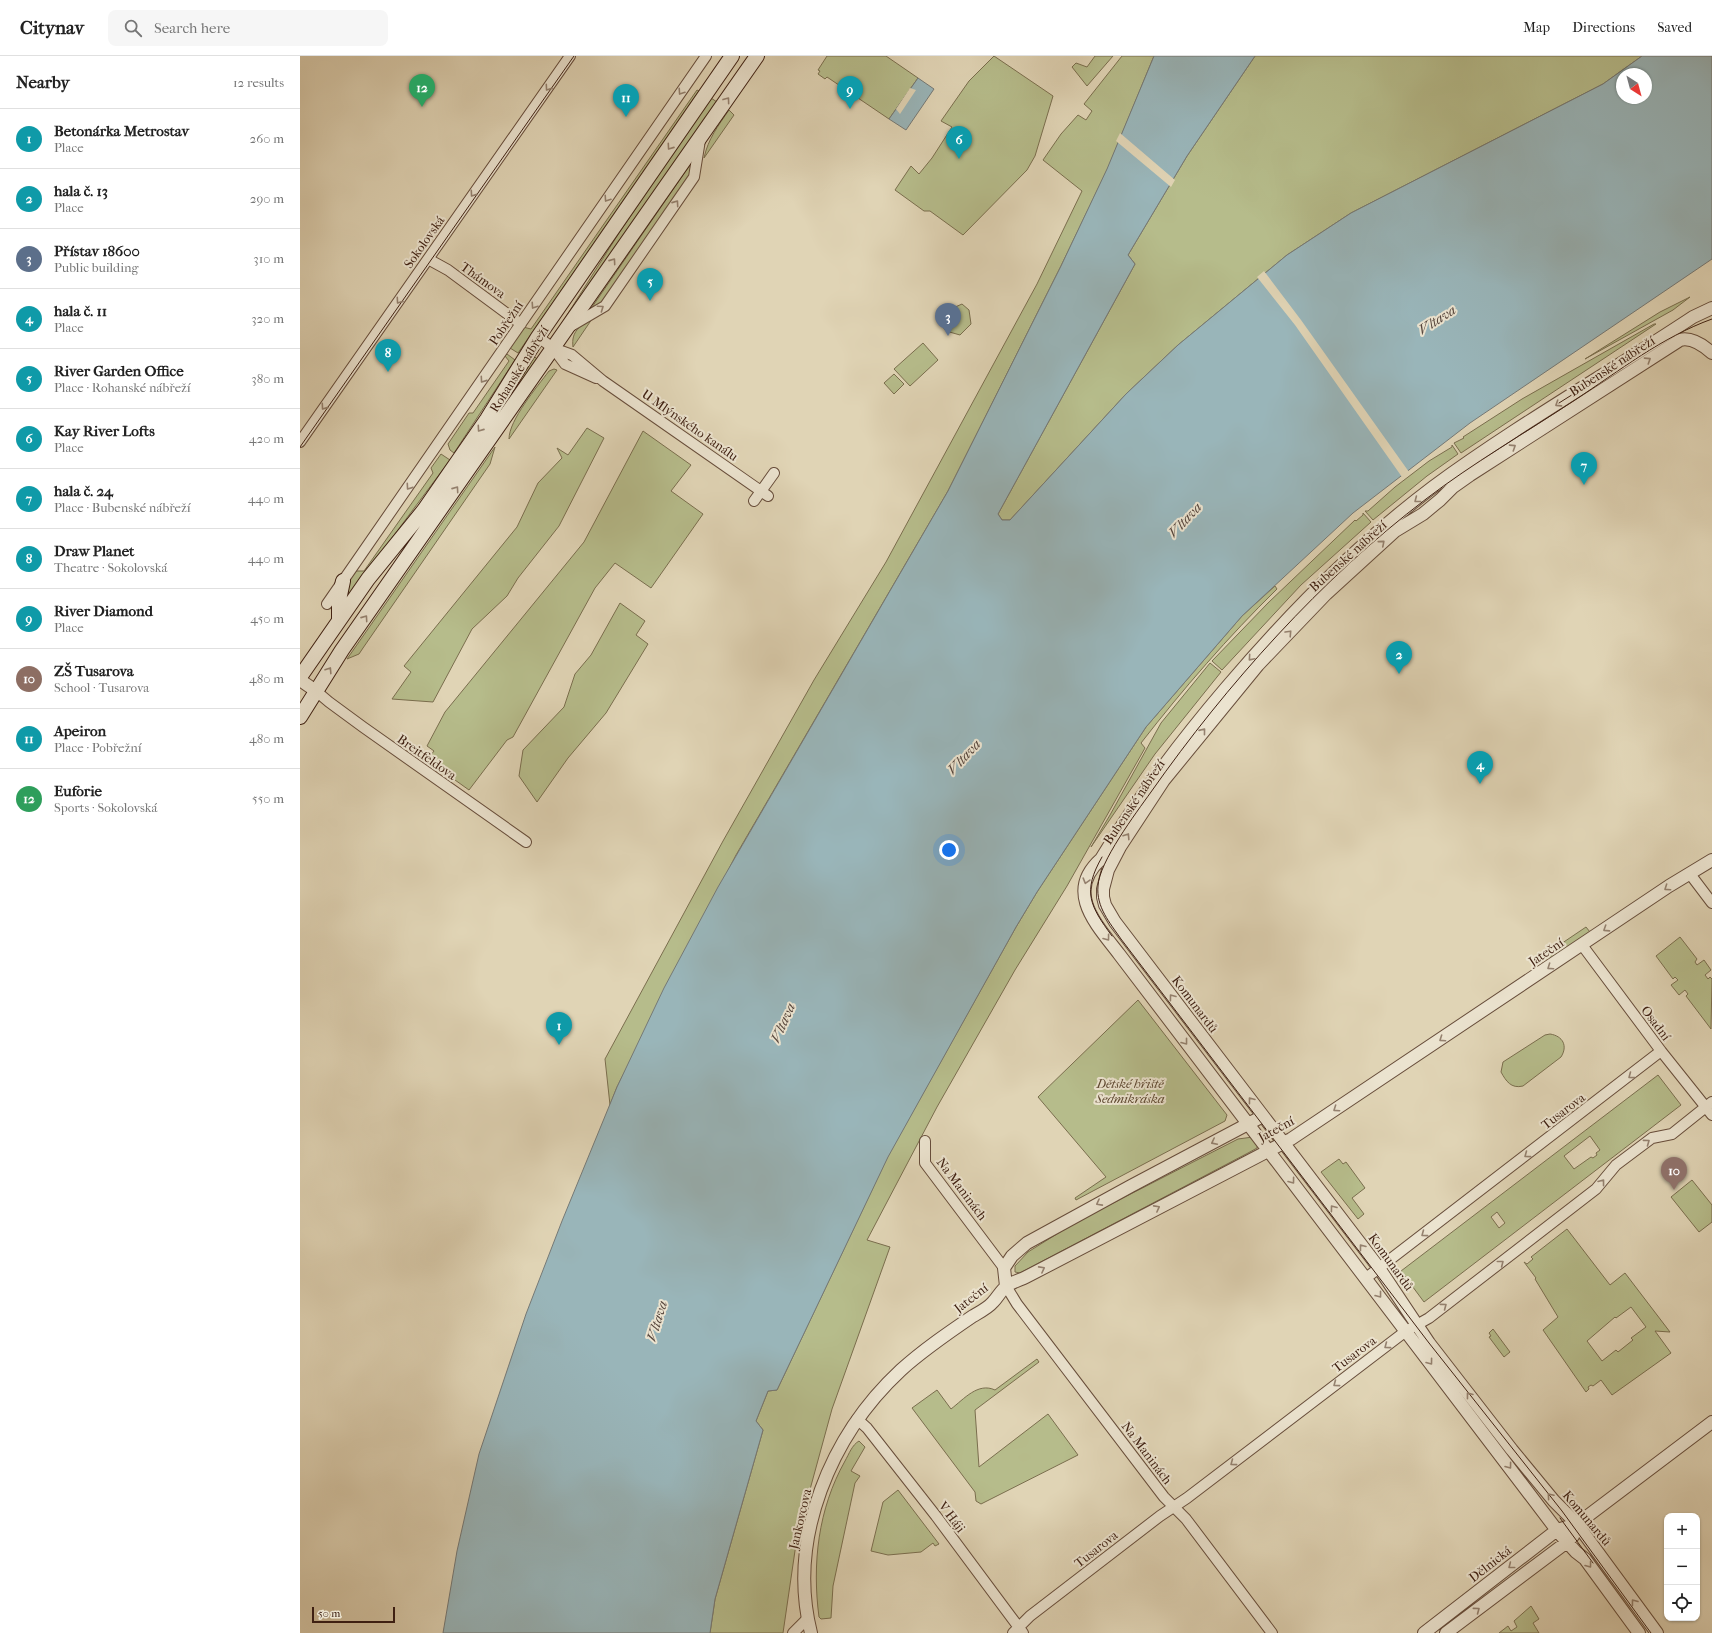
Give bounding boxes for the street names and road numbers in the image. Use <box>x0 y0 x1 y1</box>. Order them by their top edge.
street label: Sokolovská <box>401 212 448 271</box>
street label: Thámova <box>458 259 509 302</box>
street label: Pobřežní <box>486 298 526 348</box>
street label: Rohanské nábřeží <box>486 323 552 415</box>
street label: Bubenské nábřeží <box>1566 333 1658 399</box>
street label: U Mlýnského kanálu <box>639 386 741 464</box>
street label: Bubenské nábřeží <box>1306 517 1390 595</box>
street label: Breitfeldova <box>395 731 460 783</box>
street label: Bubenské nábřeží <box>1100 757 1168 847</box>
street label: Jateční <box>1525 935 1566 970</box>
street label: Komunardů <box>1169 973 1222 1036</box>
street label: Osadní <box>1638 1003 1674 1043</box>
street label: Tusarova <box>1538 1089 1589 1132</box>
street label: Jateční <box>1255 1113 1297 1145</box>
street label: Na Maninách <box>934 1155 991 1224</box>
street label: Komunardů <box>1365 1230 1417 1294</box>
street label: Jateční <box>950 1280 991 1316</box>
street label: Tusarova <box>1329 1332 1380 1375</box>
street label: Na Maninách <box>1119 1419 1176 1488</box>
street label: Jankovcova <box>786 1486 814 1552</box>
street label: Komunardů <box>1560 1487 1615 1549</box>
street label: V Háji <box>935 1498 969 1536</box>
street label: Tusarova <box>1071 1527 1121 1571</box>
street label: Dělnická <box>1466 1542 1515 1585</box>

